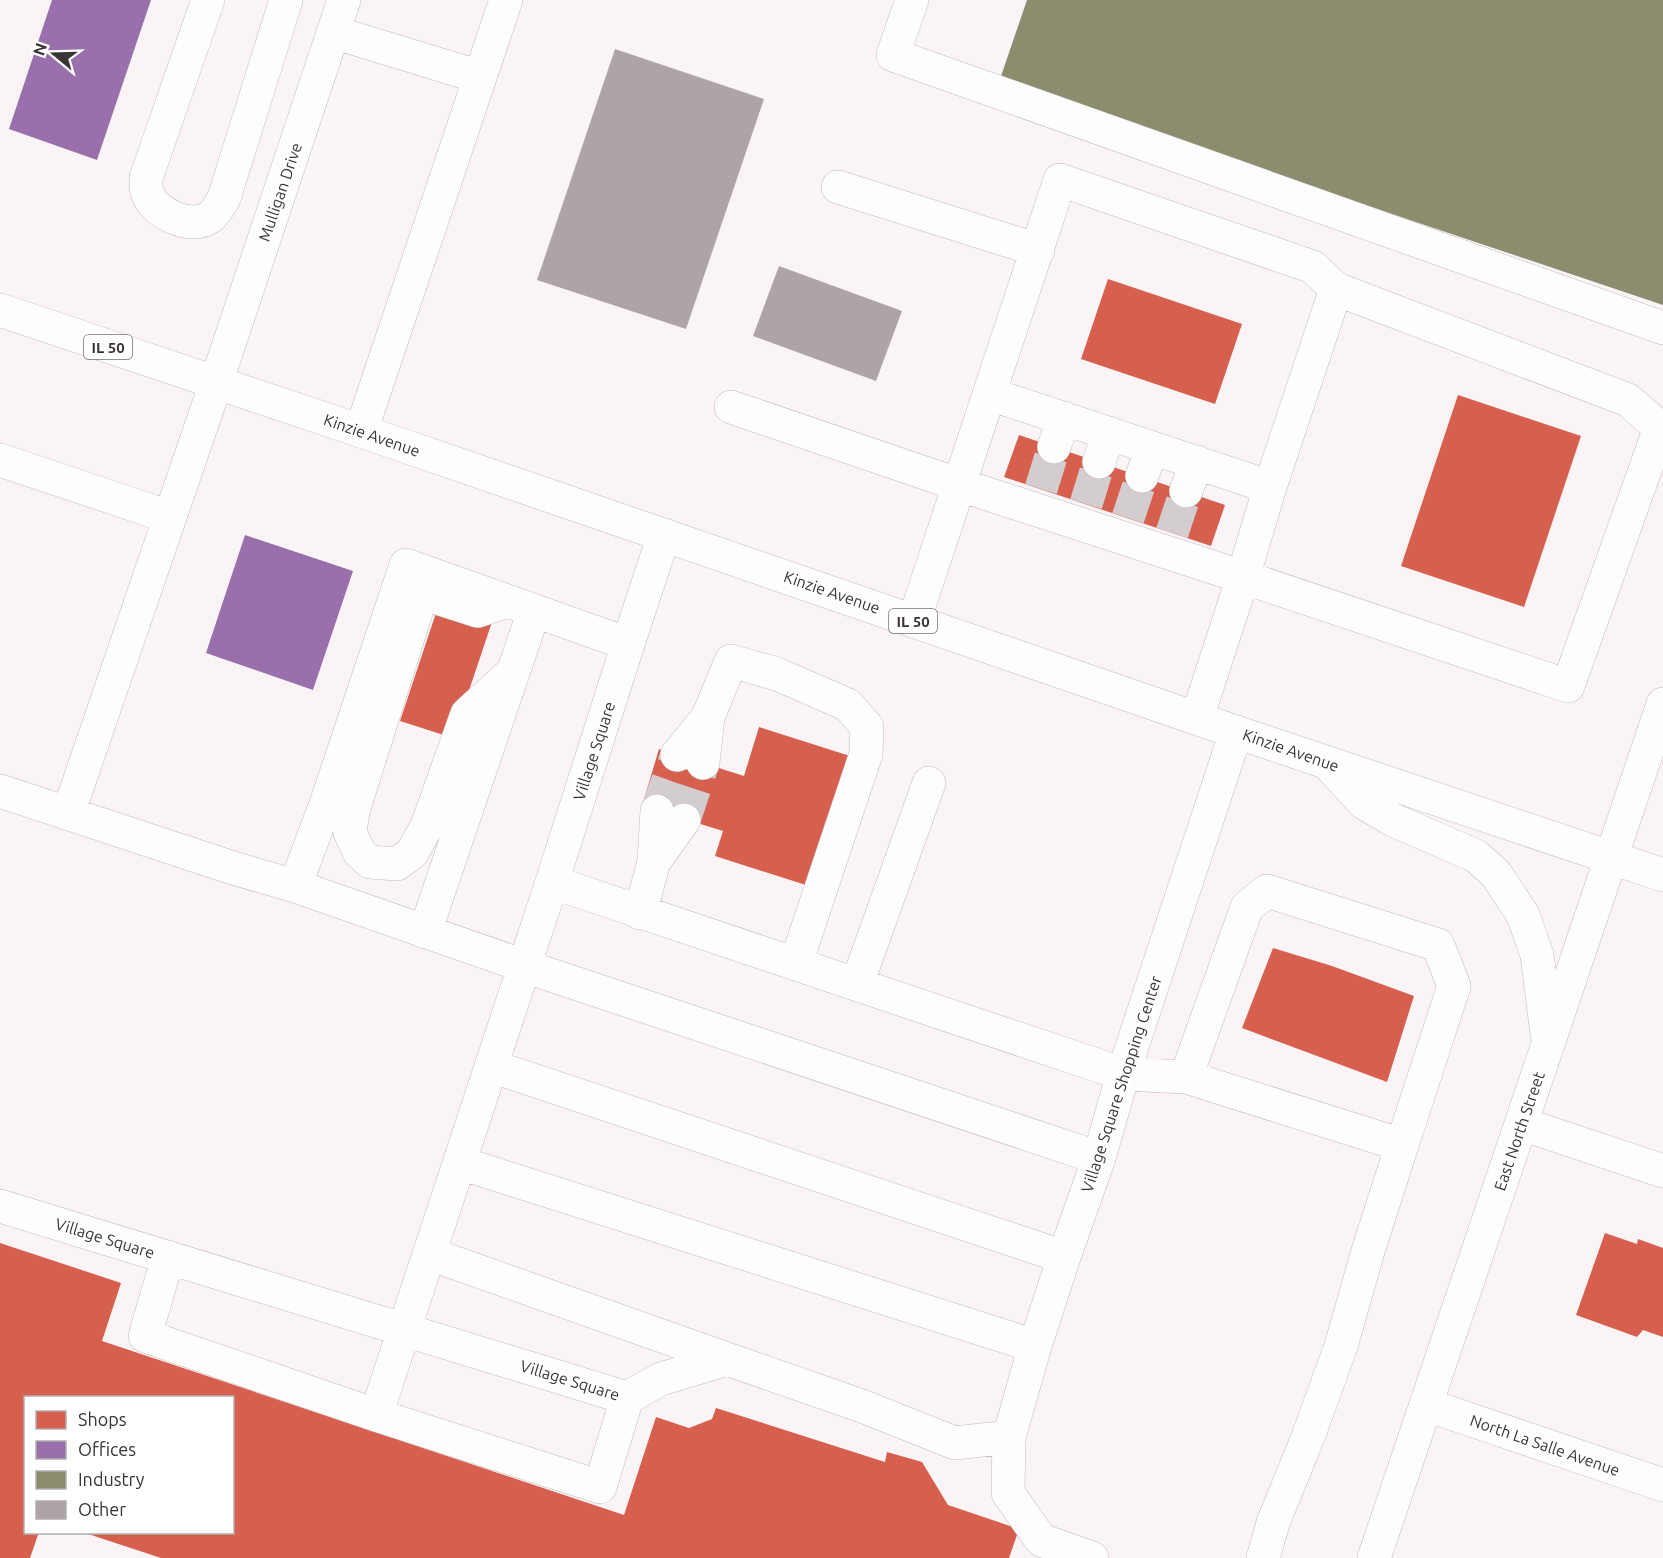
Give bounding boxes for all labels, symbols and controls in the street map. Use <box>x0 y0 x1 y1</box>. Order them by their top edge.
north arrow <box>24 24 84 84</box>
text: N <box>29 41 50 58</box>
street label: Mulligan Drive <box>255 140 305 244</box>
road number: IL 50 <box>84 335 132 359</box>
street label: Kinzie Avenue <box>321 410 423 460</box>
street label: Kinzie Avenue <box>781 567 883 617</box>
road number: IL 50 <box>889 609 937 633</box>
street label: Village Square <box>570 699 618 803</box>
street label: Kinzie Avenue <box>1240 725 1342 775</box>
street label: Village Square Shopping Center <box>1077 973 1165 1195</box>
street label: East North Street <box>1490 1068 1548 1193</box>
street label: Village Square <box>53 1214 157 1262</box>
street label: Village Square <box>518 1356 622 1404</box>
legend <box>24 1396 234 1534</box>
text: Shops <box>78 1409 127 1429</box>
street label: North La Salle Avenue <box>1468 1411 1622 1479</box>
text: Offices <box>78 1439 136 1459</box>
text: Industry <box>78 1469 145 1489</box>
text: Other <box>78 1499 126 1519</box>

